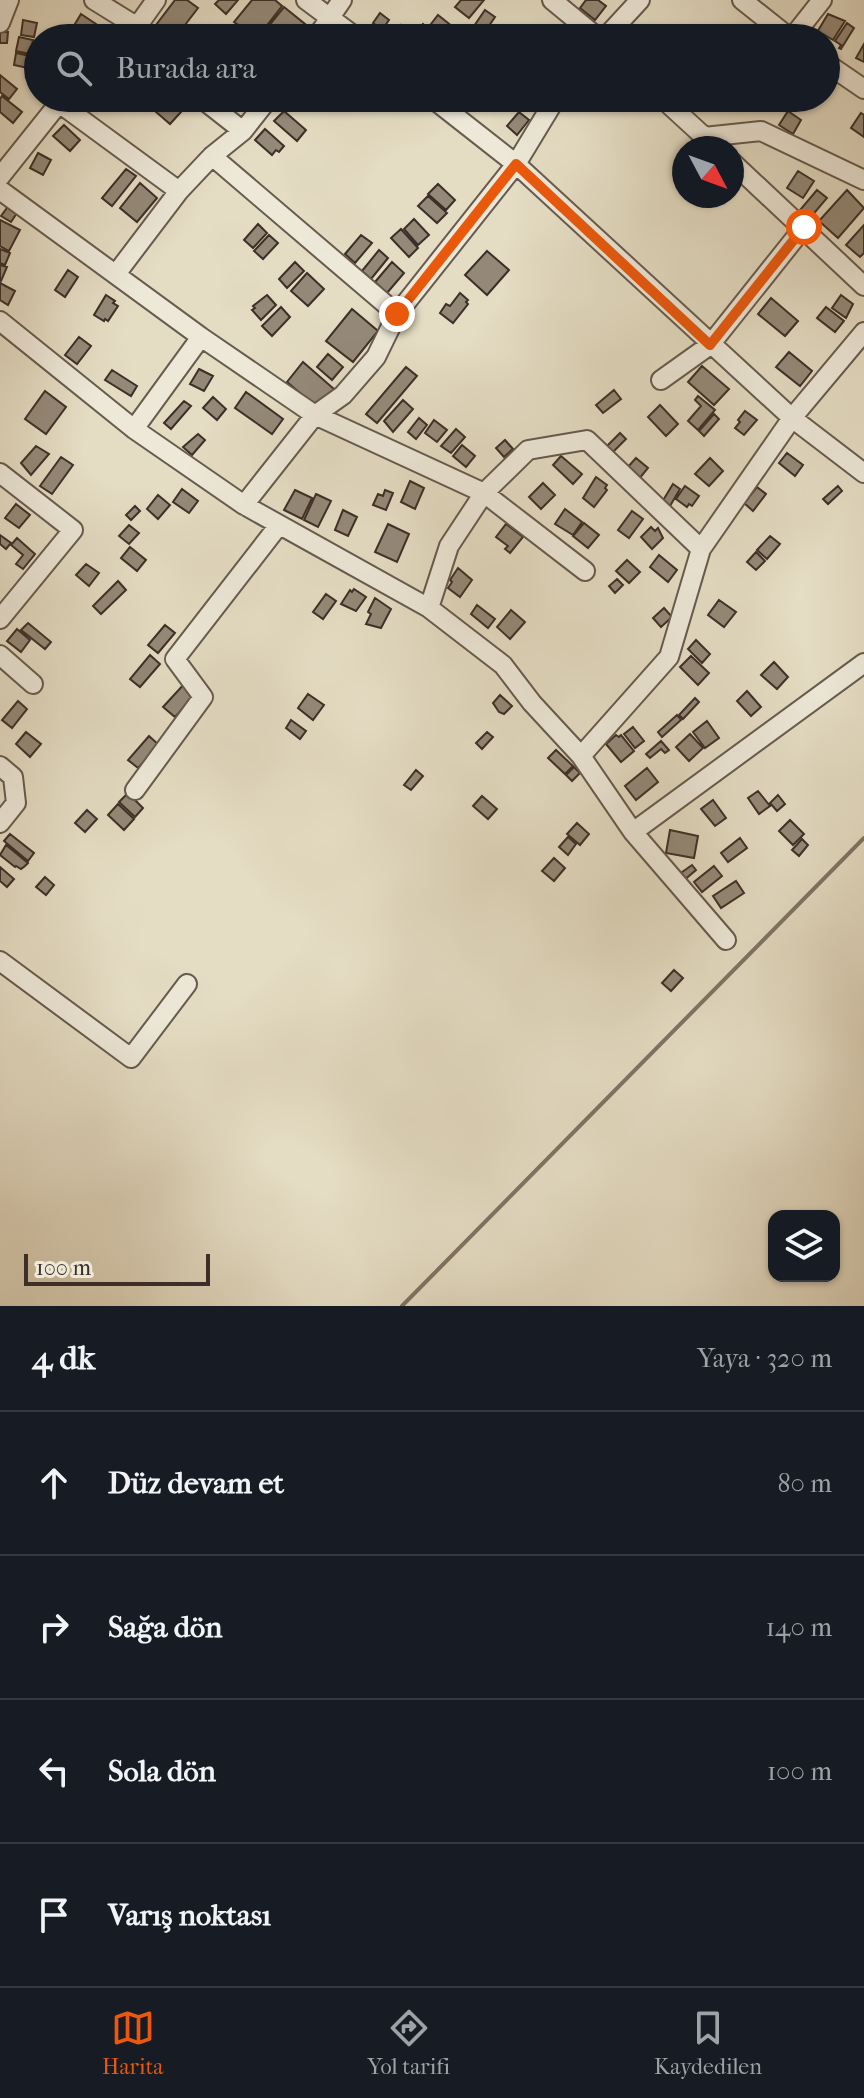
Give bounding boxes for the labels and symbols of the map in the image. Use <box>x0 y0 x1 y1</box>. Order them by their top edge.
north arrow <box>672 136 744 208</box>
route start <box>786 209 822 245</box>
route end <box>379 296 415 332</box>
scale bar <box>24 1250 210 1286</box>

